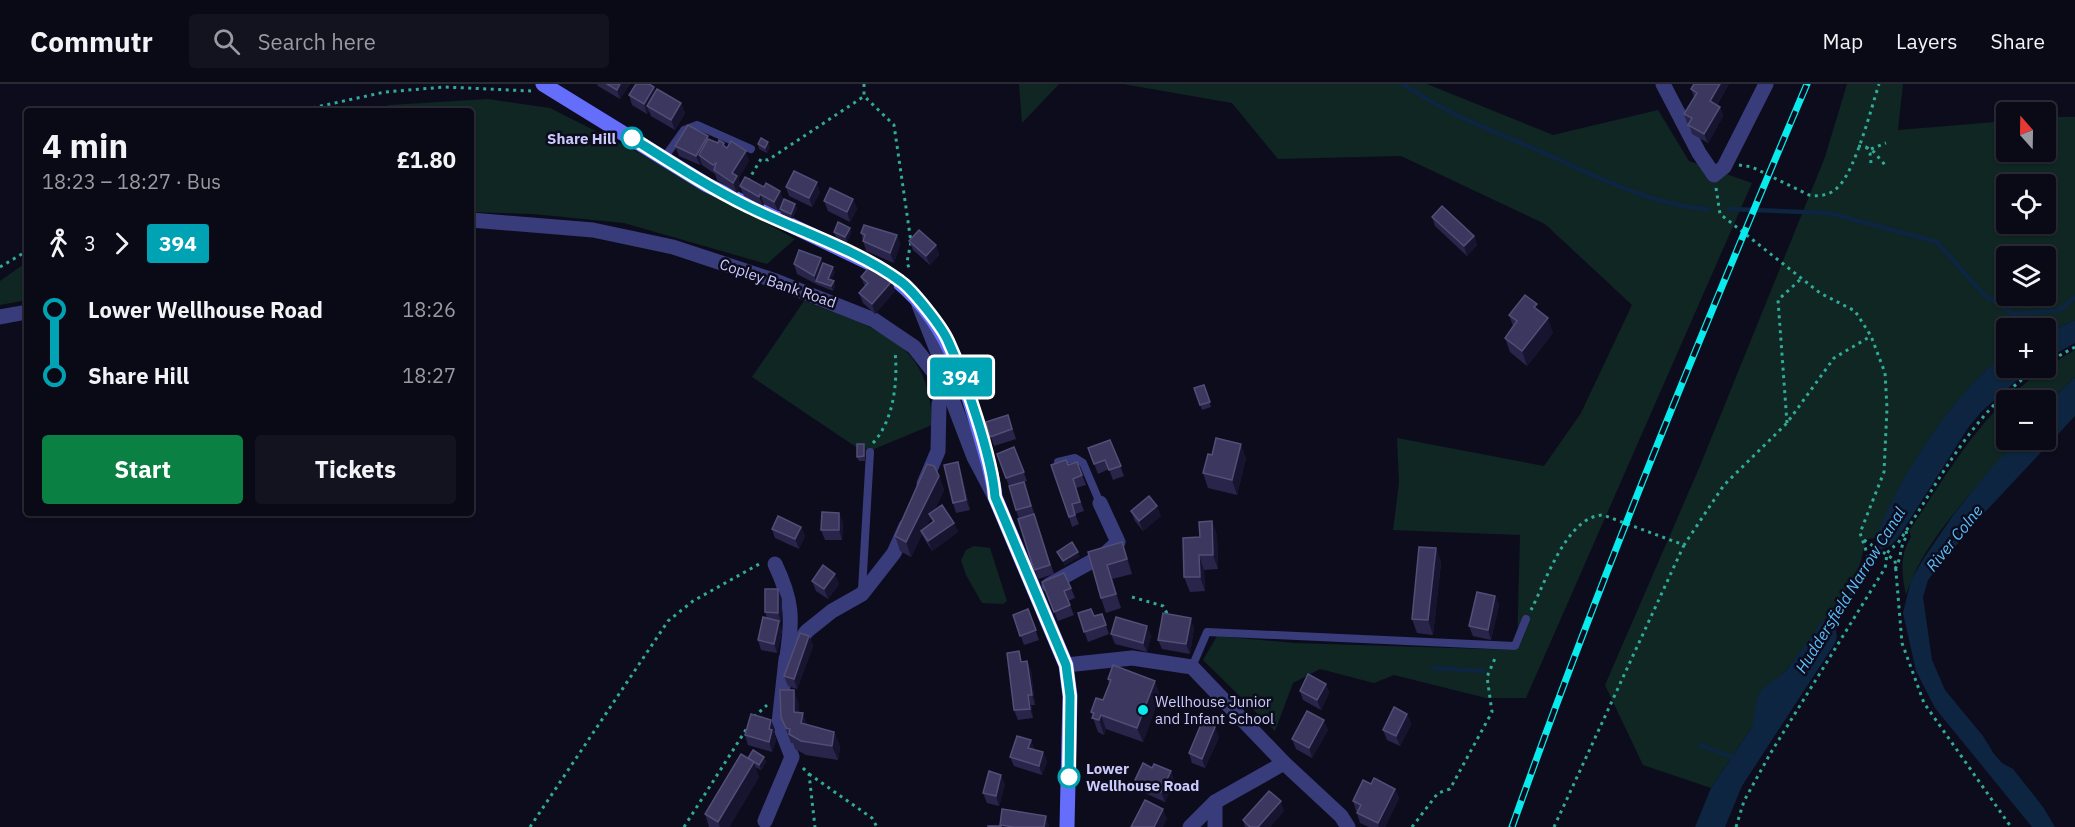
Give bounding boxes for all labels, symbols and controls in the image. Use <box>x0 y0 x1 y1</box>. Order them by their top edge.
search box <box>189 14 609 68</box>
text: Commutr <box>30 23 153 60</box>
icon: search <box>210 25 243 58</box>
text: Search here <box>258 27 376 56</box>
text: Map <box>1823 27 1863 55</box>
text: Layers <box>1896 27 1958 55</box>
text: Share <box>1991 27 2045 55</box>
north arrow <box>1996 102 2056 162</box>
map controls <box>1996 102 2056 450</box>
text: 4 min <box>42 124 128 167</box>
marker: Share Hill <box>621 127 643 149</box>
place label: Share Hill <box>547 129 616 148</box>
text: £1.80 <box>397 145 456 174</box>
text: 18:23 – 18:27 · Bus <box>42 168 221 195</box>
button: locate <box>1996 174 2056 234</box>
icon: walk <box>42 227 75 260</box>
icon: forward <box>105 227 138 260</box>
text: 394 <box>159 229 197 257</box>
text: 3 <box>84 230 96 257</box>
button: layers <box>1996 246 2056 306</box>
street label: Copley Bank Road <box>717 254 839 312</box>
text: Lower Wellhouse Road <box>88 295 323 324</box>
text: 18:26 <box>402 296 456 323</box>
button: + <box>1996 318 2056 378</box>
line badge: 394 <box>926 358 996 396</box>
text: Share Hill <box>88 361 189 390</box>
text: 18:27 <box>402 362 456 389</box>
text: 394 <box>942 363 980 391</box>
button: − <box>1996 390 2056 450</box>
button: Start <box>42 435 243 504</box>
button: Tickets <box>255 435 456 504</box>
water label: River Colne <box>1921 501 1987 575</box>
water label: Huddersfield Narrow Canal <box>1791 503 1910 677</box>
place label: Wellhouse Junior and Infant School <box>1155 692 1274 728</box>
marker: Wellhouse Junior and Infant School <box>1136 703 1150 717</box>
place label: Lower Wellhouse Road <box>1086 759 1200 795</box>
marker: Lower Wellhouse Road <box>1058 766 1080 788</box>

